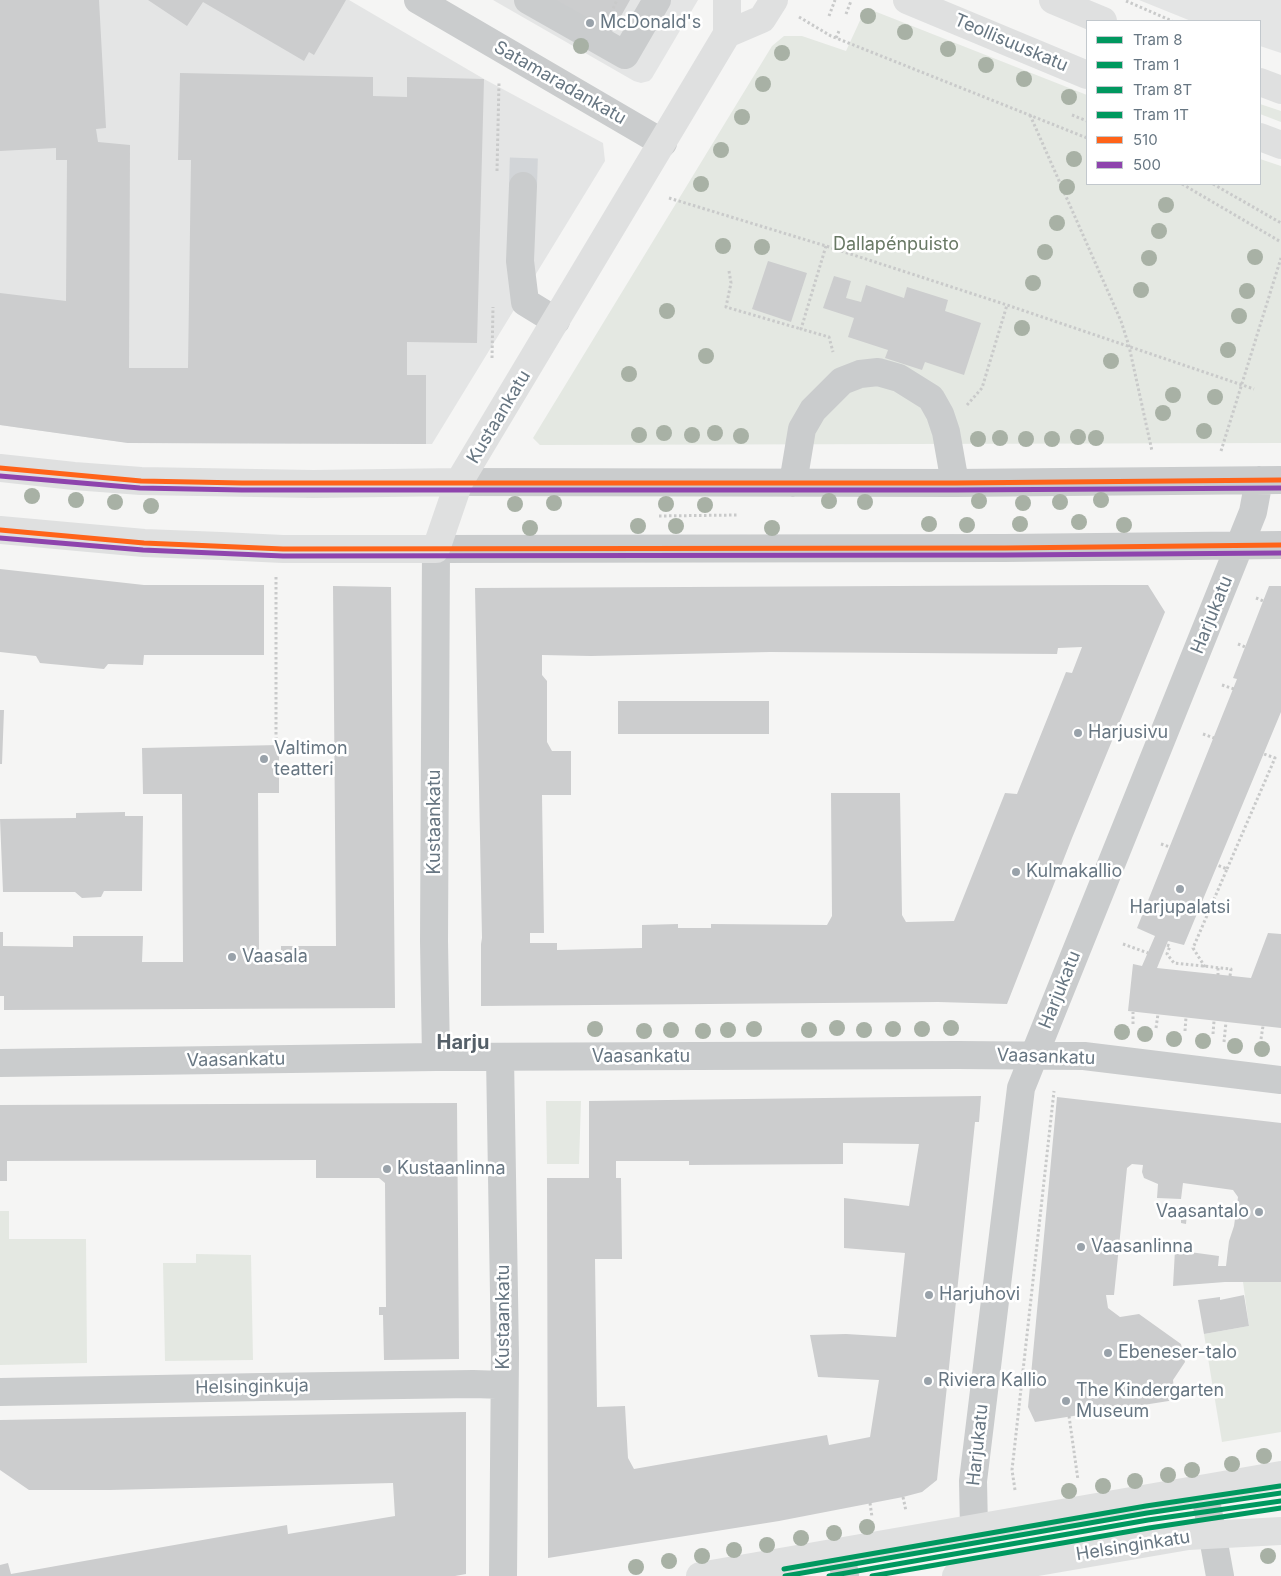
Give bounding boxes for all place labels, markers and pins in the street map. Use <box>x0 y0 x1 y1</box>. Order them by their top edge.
place label: McDonald's <box>600 12 701 34</box>
marker: McDonald's <box>584 17 596 29</box>
place label: Harjusivu <box>1088 722 1168 744</box>
marker: Harjusivu <box>1072 727 1084 739</box>
place label: Valtimon teatteri <box>274 738 348 781</box>
marker: Valtimon teatteri <box>258 753 270 765</box>
place label: Kulmakallio <box>1026 861 1122 883</box>
marker: Kulmakallio <box>1010 866 1022 878</box>
marker: Harjupalatsi <box>1174 883 1186 895</box>
place label: Harjupalatsi <box>1130 897 1230 919</box>
place label: Vaasala <box>242 946 308 968</box>
marker: Vaasala <box>226 951 238 963</box>
place label: Kustaanlinna <box>397 1158 506 1180</box>
marker: Kustaanlinna <box>381 1163 393 1175</box>
place label: Vaasantalo <box>1156 1201 1249 1223</box>
marker: Vaasantalo <box>1253 1206 1265 1218</box>
place label: Vaasanlinna <box>1091 1236 1193 1258</box>
marker: Vaasanlinna <box>1075 1241 1087 1253</box>
place label: Harjuhovi <box>939 1284 1020 1306</box>
marker: Harjuhovi <box>923 1289 935 1301</box>
place label: Ebeneser-talo <box>1118 1342 1237 1364</box>
marker: Ebeneser-talo <box>1102 1347 1114 1359</box>
place label: Riviera Kallio <box>938 1370 1047 1392</box>
marker: Riviera Kallio <box>922 1375 934 1387</box>
place label: The Kindergarten Museum <box>1076 1380 1224 1422</box>
marker: The Kindergarten Museum <box>1060 1395 1072 1407</box>

